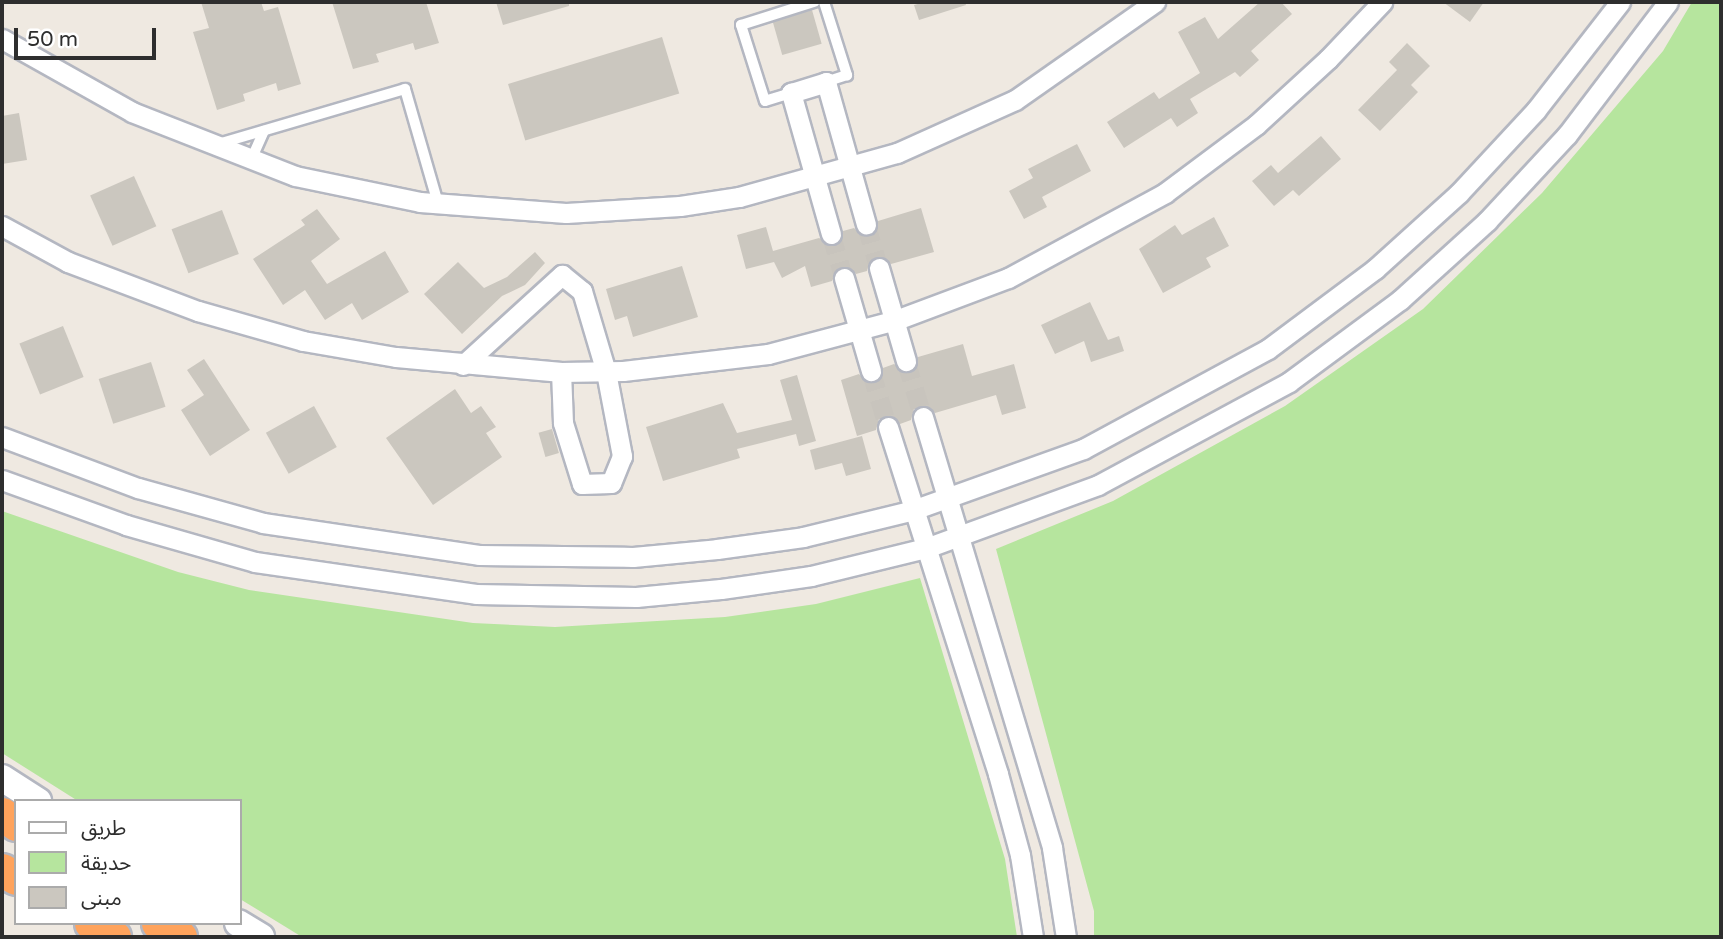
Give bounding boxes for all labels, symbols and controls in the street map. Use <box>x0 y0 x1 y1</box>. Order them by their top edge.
scale bar <box>18 14 159 58</box>
text: 50 m <box>27 27 78 52</box>
legend <box>14 799 242 925</box>
text: طريق <box>81 816 126 841</box>
text: حديقة <box>81 851 131 876</box>
text: مبنى <box>81 886 122 911</box>

